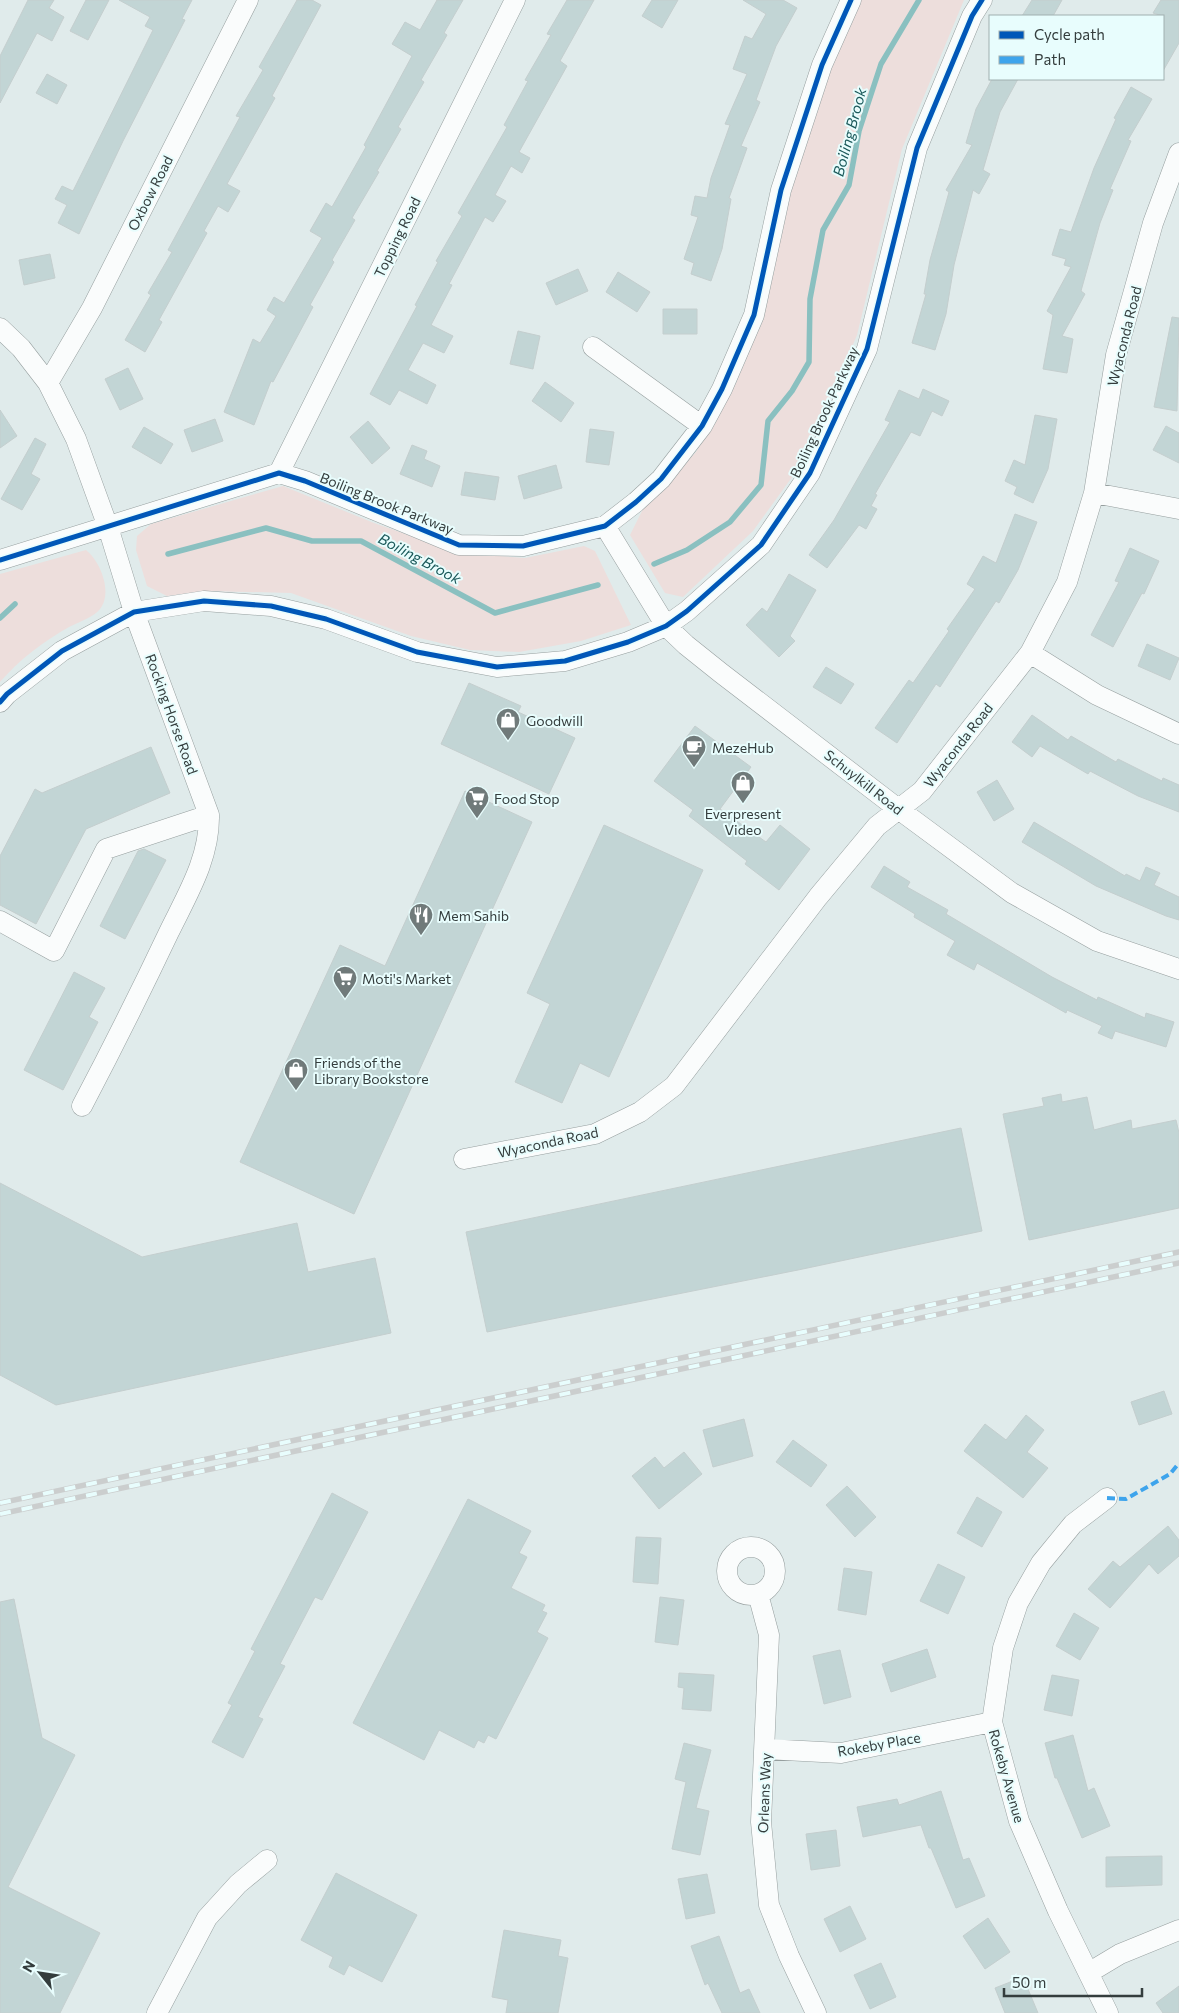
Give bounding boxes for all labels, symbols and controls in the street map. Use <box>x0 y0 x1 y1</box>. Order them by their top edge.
legend <box>989 15 1164 80</box>
text: Cycle path <box>1034 25 1105 43</box>
text: Path <box>1034 50 1066 68</box>
water label: Boiling Brook <box>829 85 870 178</box>
street label: Oxbow Road <box>124 153 176 233</box>
street label: Topping Road <box>370 194 424 280</box>
street label: Wyaconda Road <box>1103 284 1145 388</box>
street label: Boiling Brook Parkway <box>786 344 862 480</box>
street label: Boiling Brook Parkway <box>318 468 456 538</box>
water label: Boiling Brook <box>375 529 465 588</box>
street label: Rocking Horse Road <box>142 651 202 777</box>
street label: Wyaconda Road <box>920 699 996 791</box>
shop icon: Goodwill <box>495 707 521 741</box>
place label: Goodwill <box>526 712 583 729</box>
cafe icon: MezeHub <box>681 734 707 768</box>
place label: MezeHub <box>712 739 774 756</box>
street label: Schuylkill Road <box>821 746 907 818</box>
shop icon: Everpresent Video <box>730 770 756 804</box>
supermarket icon: Food Stop <box>464 785 490 819</box>
place label: Food Stop <box>494 790 560 807</box>
place label: Everpresent Video <box>705 805 782 838</box>
restaurant icon: Mem Sahib <box>408 902 434 936</box>
place label: Mem Sahib <box>438 907 509 924</box>
supermarket icon: Moti's Market <box>332 965 358 999</box>
place label: Moti's Market <box>362 970 452 987</box>
place label: Friends of the Library Bookstore <box>314 1054 429 1087</box>
shop icon: Friends of the Library Bookstore <box>283 1057 309 1091</box>
street label: Wyaconda Road <box>496 1123 600 1161</box>
street label: Rokeby Avenue <box>986 1727 1028 1825</box>
street label: Rokeby Place <box>836 1728 922 1760</box>
street label: Orleans Way <box>754 1753 774 1833</box>
north arrow <box>15 1948 65 1998</box>
text: N <box>18 1957 38 1975</box>
scale bar <box>1004 1966 1142 1998</box>
text: 50 m <box>1012 1973 1046 1991</box>

